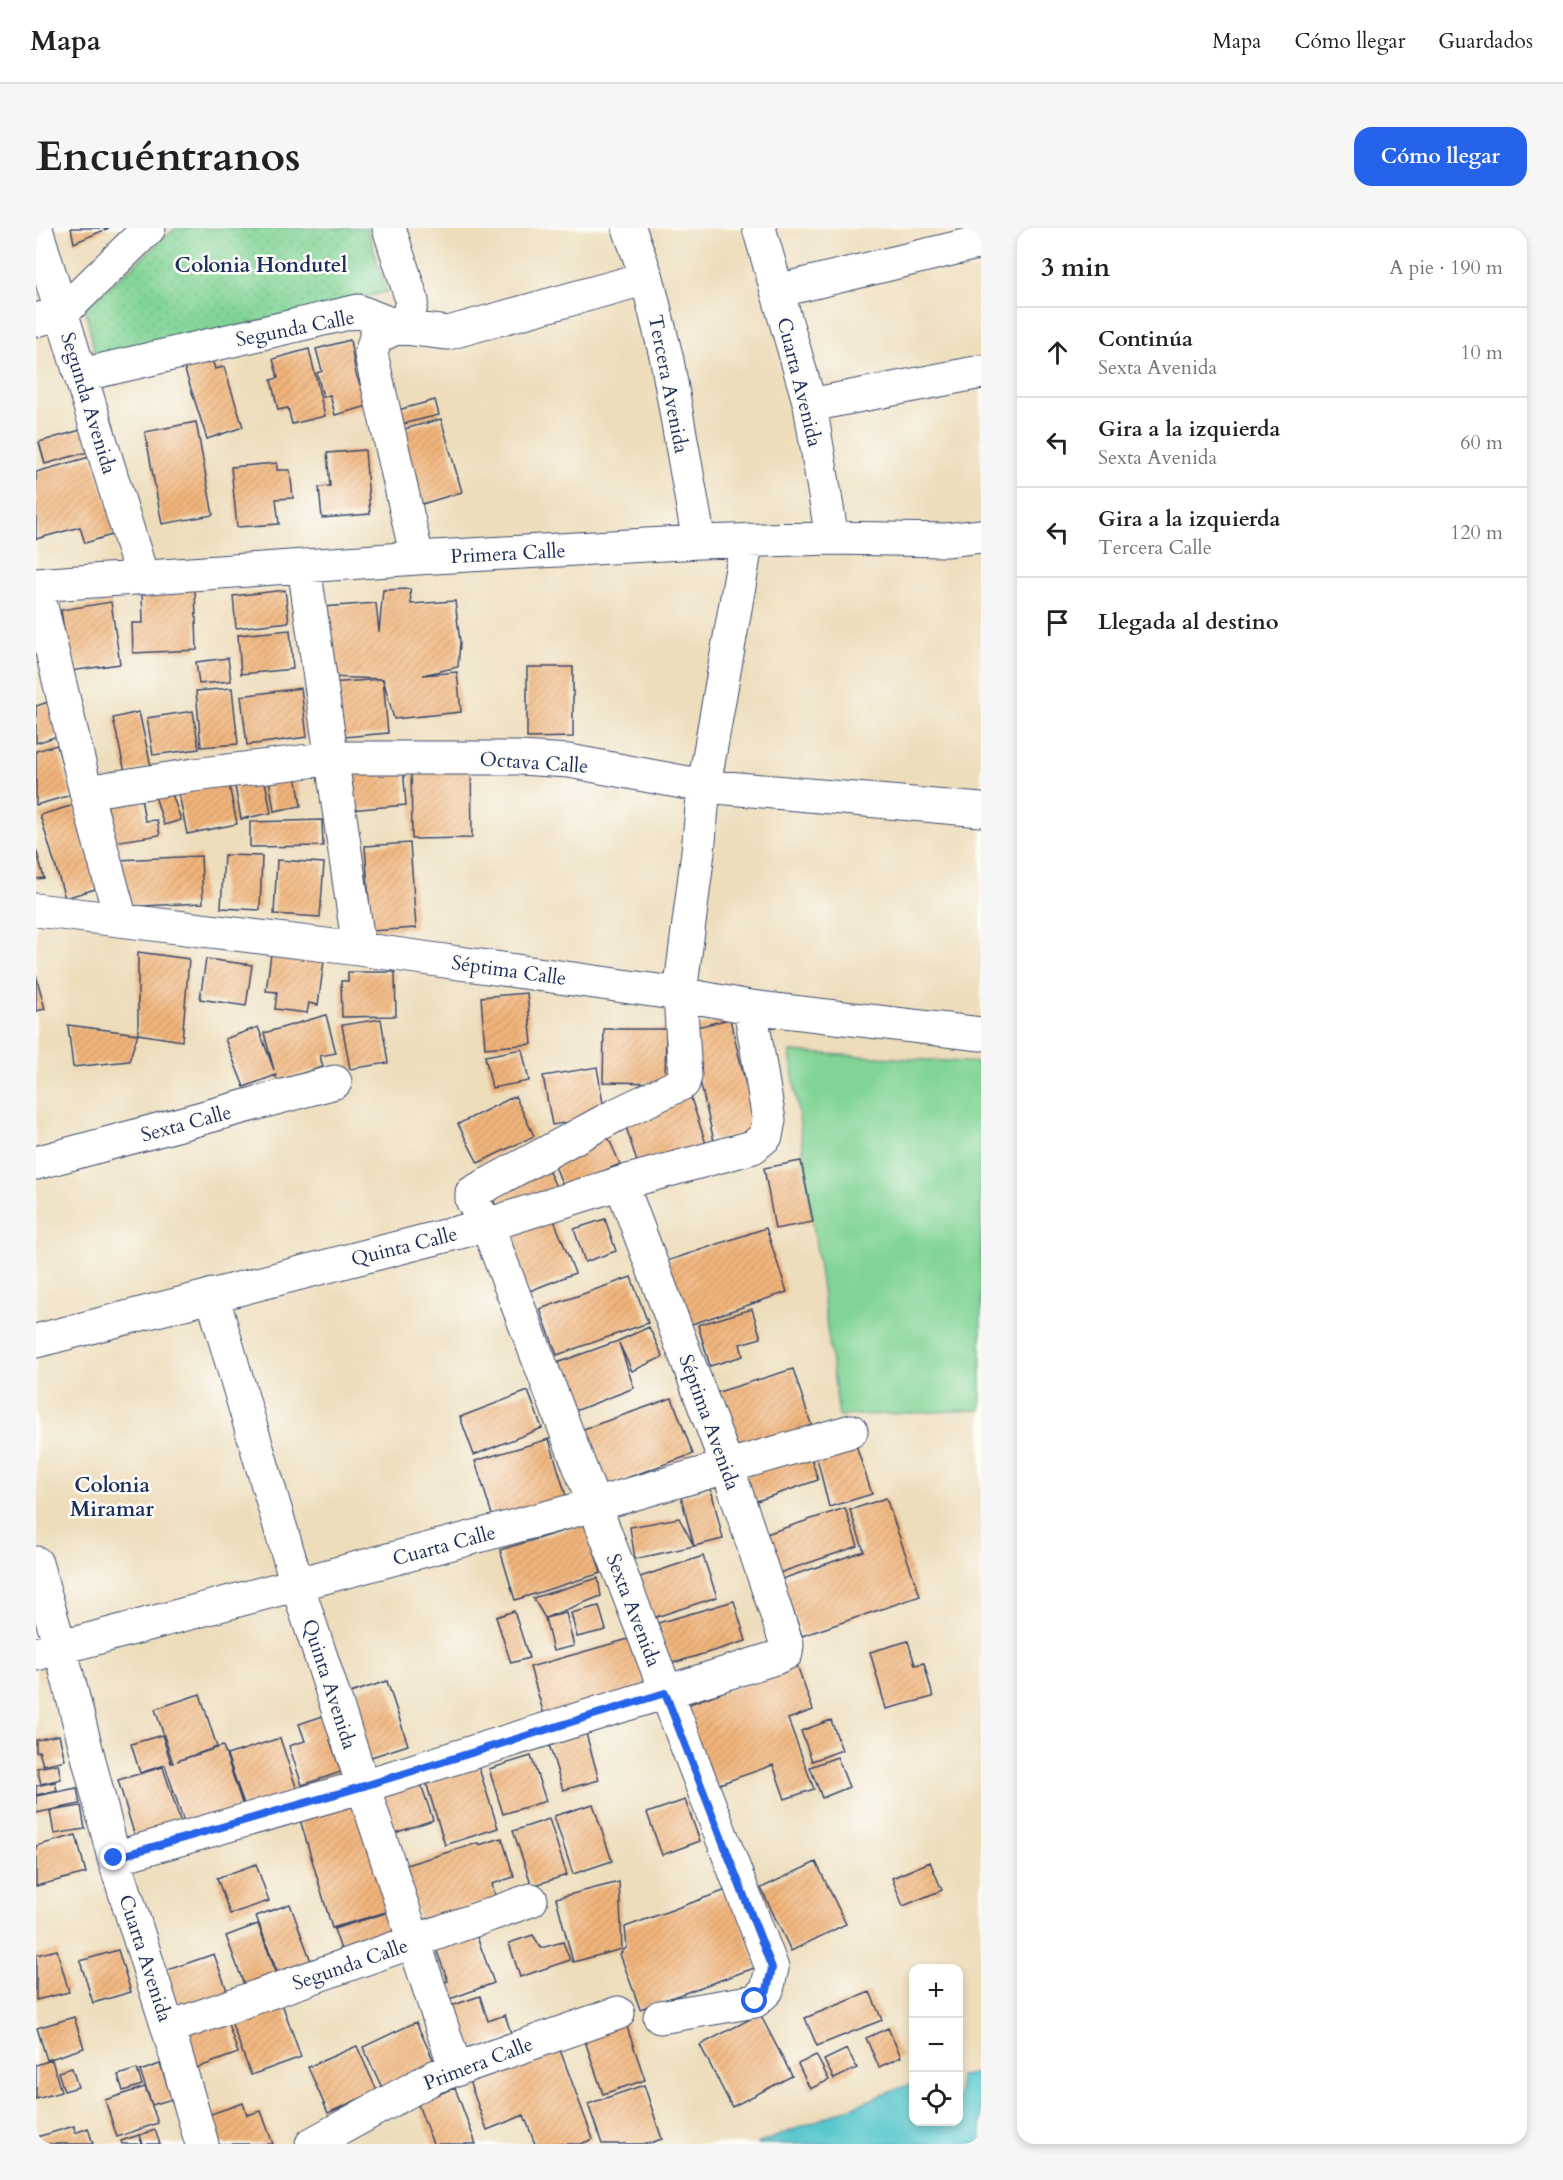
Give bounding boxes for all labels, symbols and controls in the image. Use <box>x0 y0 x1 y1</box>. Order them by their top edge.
text: Mapa <box>30 22 101 60</box>
text: Mapa <box>1212 27 1261 56</box>
text: Cómo llegar <box>1294 27 1405 56</box>
text: Guardados <box>1438 27 1533 56</box>
button: Cómo llegar <box>1354 127 1527 186</box>
text: Encuéntranos <box>36 128 301 185</box>
text: 3 min <box>1041 250 1110 285</box>
district label: Colonia Hondutel <box>175 251 347 280</box>
text: A pie · 190 m <box>1389 254 1503 281</box>
street label: Segunda Calle <box>233 304 357 353</box>
street label: Tercera Avenida <box>642 313 695 456</box>
street label: Cuarta Avenida <box>770 315 829 450</box>
text: Continúa <box>1098 324 1193 354</box>
street label: Segunda Avenida <box>54 329 123 478</box>
icon: ahead <box>1041 336 1074 369</box>
text: 10 m <box>1460 339 1503 366</box>
text: Sexta Avenida <box>1098 354 1217 381</box>
text: Gira a la izquierda <box>1098 414 1281 444</box>
icon: left <box>1041 426 1074 459</box>
text: 60 m <box>1460 429 1503 456</box>
text: Sexta Avenida <box>1098 444 1217 471</box>
text: Gira a la izquierda <box>1098 504 1281 534</box>
icon: left <box>1041 516 1074 549</box>
text: 120 m <box>1450 519 1503 546</box>
text: Tercera Calle <box>1098 534 1212 561</box>
street label: Primera Calle <box>450 537 566 570</box>
icon: arrive <box>1041 606 1074 639</box>
text: Llegada al destino <box>1098 607 1279 637</box>
street label: Octava Calle <box>479 745 589 780</box>
street label: Séptima Calle <box>450 949 568 992</box>
street label: Sexta Calle <box>138 1098 234 1149</box>
street label: Quinta Calle <box>348 1220 460 1273</box>
street label: Séptima Avenida <box>673 1351 747 1494</box>
district label: Colonia Miramar <box>70 1471 155 1524</box>
street label: Cuarta Calle <box>390 1519 499 1572</box>
street label: Sexta Avenida <box>600 1550 668 1671</box>
street label: Quinta Avenida <box>296 1616 363 1753</box>
route end <box>100 1844 126 1870</box>
street label: Cuarta Avenida <box>112 1891 179 2026</box>
street label: Segunda Calle <box>289 1932 412 1997</box>
map controls <box>909 1964 963 2126</box>
button: + <box>909 1964 963 2018</box>
route start <box>741 1987 767 2013</box>
button: − <box>909 2018 963 2072</box>
street label: Primera Calle <box>420 2030 537 2097</box>
button: locate <box>909 2072 963 2126</box>

